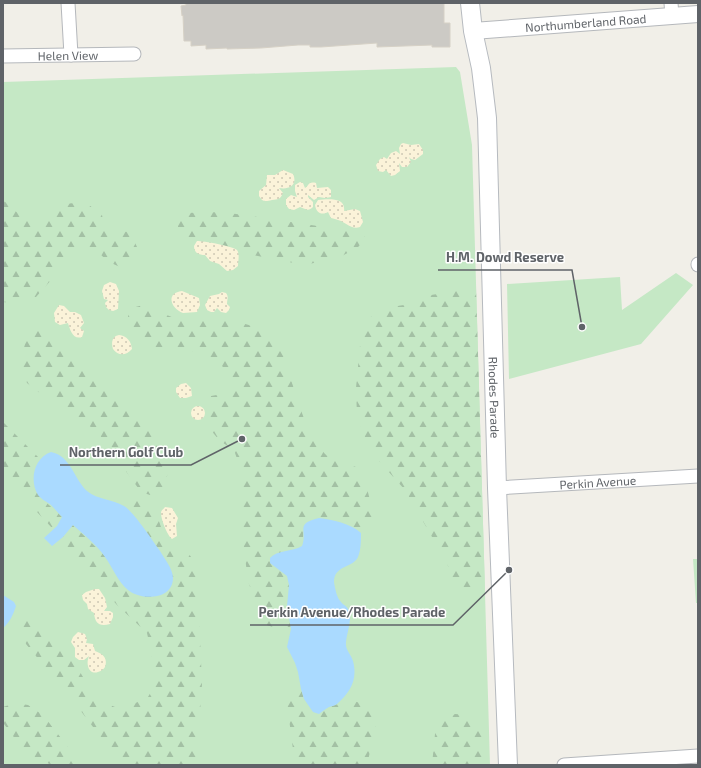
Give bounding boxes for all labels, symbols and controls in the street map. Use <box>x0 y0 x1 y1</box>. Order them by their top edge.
street label: Northumberland Road <box>525 11 647 34</box>
street label: Helen View <box>38 48 98 62</box>
callout: H.M. Dowd Reserve <box>438 245 572 270</box>
text: H.M. Dowd Reserve <box>446 249 564 265</box>
street label: Rhodes Parade <box>486 356 503 439</box>
callout: Northern Golf Club <box>60 440 191 465</box>
text: Northern Golf Club <box>69 444 184 460</box>
street label: Perkin Avenue <box>559 473 637 491</box>
callout: Perkin Avenue/Rhodes Parade <box>250 600 453 625</box>
text: Perkin Avenue/Rhodes Parade <box>259 604 445 620</box>

